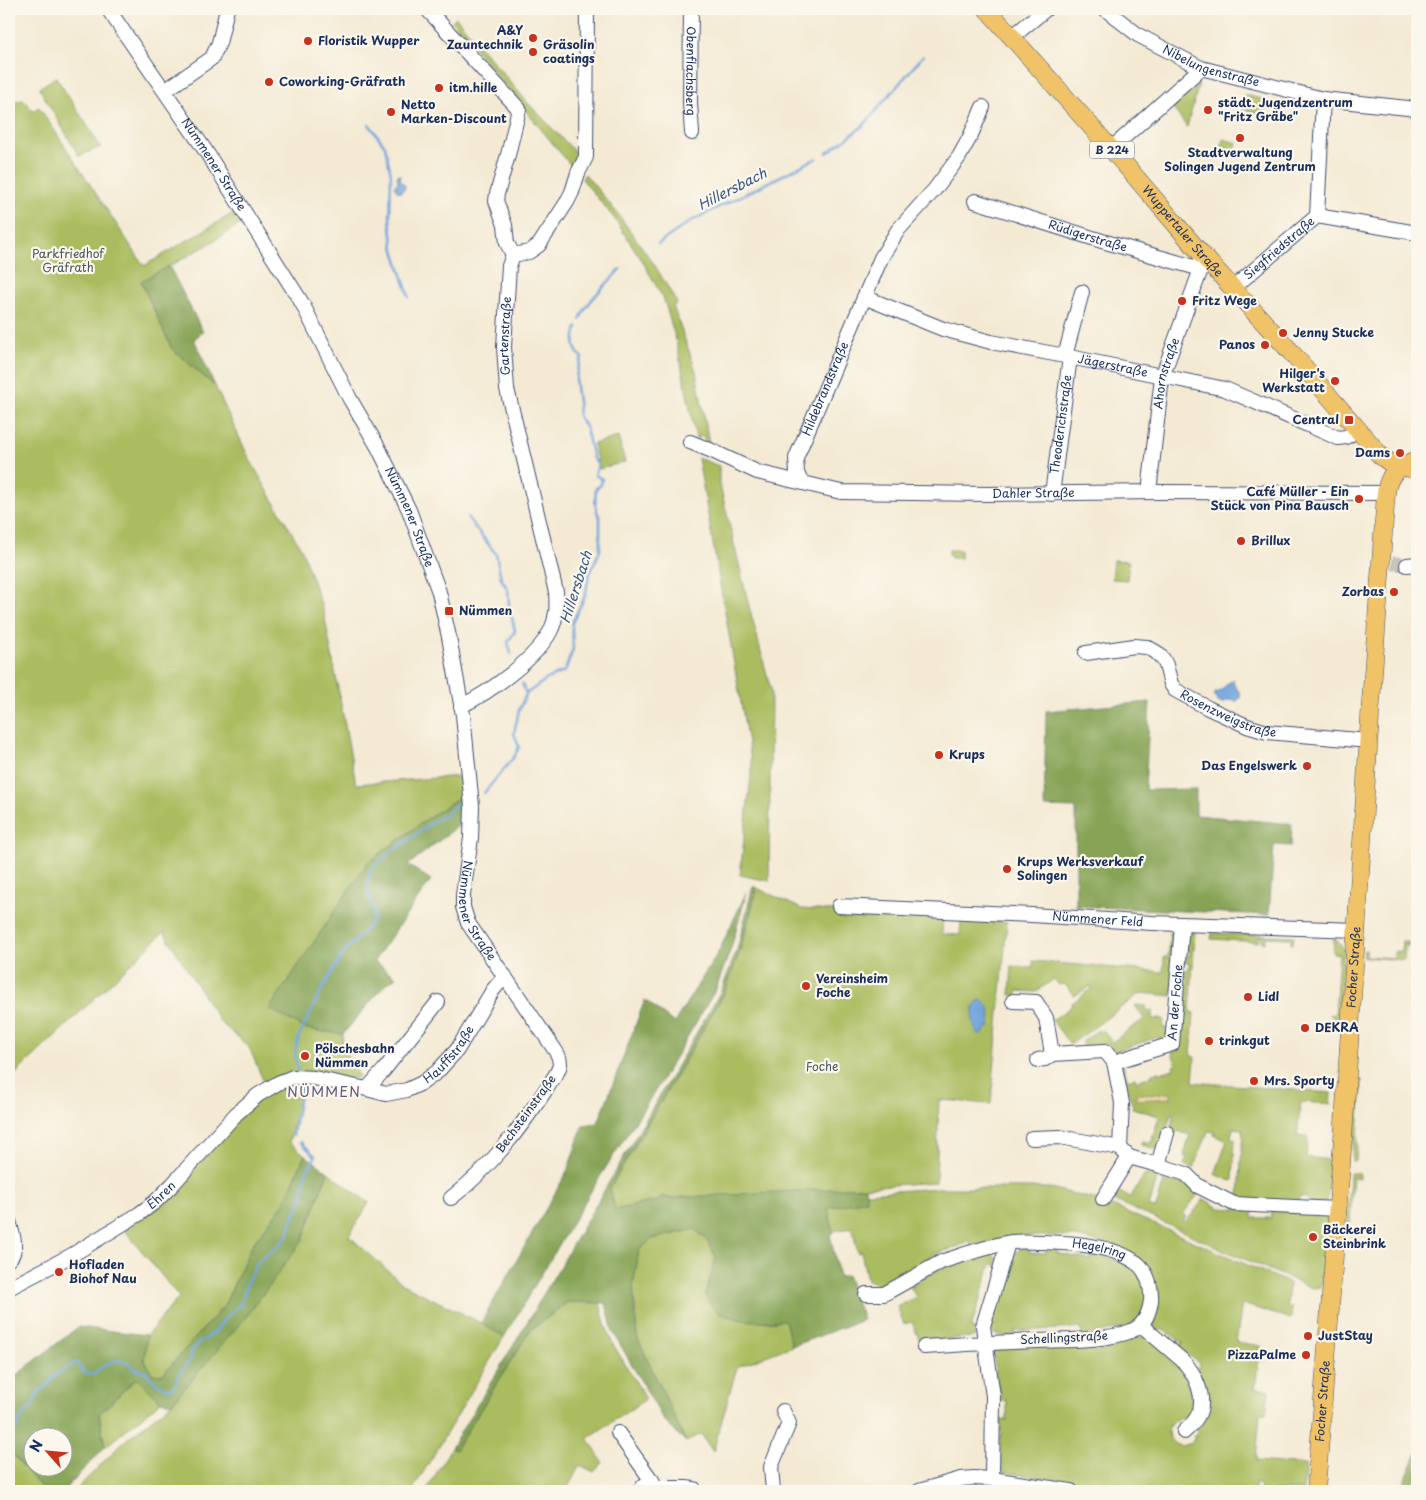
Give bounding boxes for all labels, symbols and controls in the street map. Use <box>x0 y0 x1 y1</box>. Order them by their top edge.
place label: A&Y Zauntechnik <box>446 21 523 53</box>
street label: Obenflachsberg <box>682 26 701 116</box>
place label: Floristik Wupper <box>318 31 420 49</box>
marker: A&Y Zauntechnik <box>527 32 539 44</box>
marker: Floristik Wupper <box>302 35 314 47</box>
place label: Gräsolin coatings <box>543 35 595 67</box>
street label: Nibelungenstraße <box>1160 40 1262 91</box>
marker: Gräsolin coatings <box>527 46 539 58</box>
place label: Coworking-Gräfrath <box>279 72 405 90</box>
marker: Coworking-Gräfrath <box>263 76 275 88</box>
place label: itm.hille <box>449 78 498 96</box>
marker: itm.hille <box>433 82 445 94</box>
place label: städt. Jugendzentrum "Fritz Gräbe" <box>1218 93 1353 125</box>
place label: Netto Marken-Discount <box>401 95 507 127</box>
marker: städt. Jugendzentrum "Fritz Gräbe" <box>1202 104 1214 116</box>
marker: Netto Marken-Discount <box>385 106 397 118</box>
street label: Nümmener Straße <box>178 114 251 214</box>
marker: Stadtverwaltung Solingen Jugend Zentrum <box>1234 132 1246 144</box>
road number: B 224 <box>1090 142 1134 158</box>
place label: Stadtverwaltung Solingen Jugend Zentrum <box>1164 143 1316 175</box>
water label: Hillersbach <box>694 162 771 215</box>
street label: Wuppertaler Straße <box>1138 181 1228 280</box>
street label: Siegfriedstraße <box>1239 212 1318 283</box>
street label: Rüdigerstraße <box>1046 215 1129 256</box>
park label: Parkfriedhof Gräfrath <box>32 244 105 276</box>
place label: Fritz Wege <box>1192 291 1257 309</box>
marker: Fritz Wege <box>1176 295 1188 307</box>
street label: Gartenstraße <box>494 296 515 376</box>
place label: Jenny Stucke <box>1293 323 1374 341</box>
marker: Jenny Stucke <box>1277 327 1289 339</box>
street label: Ahornstraße <box>1148 335 1183 410</box>
place label: Panos <box>1219 335 1255 353</box>
street label: Hildebrandstraße <box>797 339 852 438</box>
marker: Panos <box>1259 339 1271 351</box>
street label: Jägerstraße <box>1076 349 1150 381</box>
place label: Hilger's Werkstatt <box>1262 364 1325 396</box>
street label: Theoderichstraße <box>1045 374 1076 475</box>
marker: Hilger's Werkstatt <box>1329 375 1341 387</box>
place label: Central <box>1293 410 1339 428</box>
marker: Central <box>1343 414 1355 426</box>
place label: Dams <box>1355 443 1390 461</box>
marker: Dams <box>1394 447 1406 459</box>
street label: Nümmener Straße <box>381 463 439 569</box>
place label: Café Müller - Ein Stück von Pina Bausch <box>1211 482 1349 514</box>
street label: Dahler Straße <box>992 483 1075 502</box>
marker: Café Müller - Ein Stück von Pina Bausch <box>1353 493 1365 505</box>
place label: Brillux <box>1251 531 1291 549</box>
marker: Brillux <box>1235 535 1247 547</box>
water label: Hillersbach <box>554 547 597 626</box>
place label: Zorbas <box>1342 582 1384 600</box>
marker: Zorbas <box>1388 586 1400 598</box>
place label: Nümmen <box>459 601 512 619</box>
marker: Nümmen <box>443 605 455 617</box>
street label: Rosenzweigstraße <box>1177 684 1277 741</box>
place label: Krups <box>949 745 985 763</box>
marker: Krups <box>933 749 945 761</box>
place label: Das Engelswerk <box>1201 756 1297 774</box>
marker: Das Engelswerk <box>1301 760 1313 772</box>
place label: Krups Werksverkauf Solingen <box>1017 852 1144 884</box>
street label: Nümmener Straße <box>455 859 501 964</box>
marker: Krups Werksverkauf Solingen <box>1001 863 1013 875</box>
street label: Nümmener Feld <box>1052 906 1144 930</box>
street label: Focher Straße <box>1341 926 1365 1009</box>
street label: An der Foche <box>1162 964 1187 1041</box>
place label: Vereinsheim Foche <box>816 969 888 1001</box>
marker: Vereinsheim Foche <box>800 980 812 992</box>
place label: Lidl <box>1258 987 1280 1005</box>
marker: Lidl <box>1242 991 1254 1003</box>
place label: DEKRA <box>1315 1018 1359 1036</box>
street label: Hauffstraße <box>419 1022 478 1087</box>
marker: DEKRA <box>1299 1022 1311 1034</box>
place label: trinkgut <box>1219 1031 1270 1049</box>
marker: trinkgut <box>1203 1035 1215 1047</box>
place label: Pölschesbahn Nümmen <box>315 1039 395 1071</box>
marker: Pölschesbahn Nümmen <box>299 1050 311 1062</box>
park label: Foche <box>806 1057 838 1075</box>
street label: Bechsteinstraße <box>491 1071 560 1156</box>
place label: Mrs. Sporty <box>1264 1071 1335 1089</box>
marker: Mrs. Sporty <box>1248 1075 1260 1087</box>
district label: NÜMMEN <box>287 1081 361 1102</box>
street label: Ehren <box>143 1176 179 1213</box>
place label: Bäckerei Steinbrink <box>1323 1220 1386 1252</box>
marker: Bäckerei Steinbrink <box>1307 1231 1319 1243</box>
street label: Hegelring <box>1071 1234 1130 1263</box>
place label: Hofladen Biohof Nau <box>69 1255 137 1287</box>
marker: Hofladen Biohof Nau <box>53 1266 65 1278</box>
street label: Schellingstraße <box>1019 1326 1108 1348</box>
place label: JustStay <box>1318 1326 1373 1344</box>
marker: JustStay <box>1302 1330 1314 1342</box>
place label: PizzaPalme <box>1227 1345 1296 1363</box>
marker: PizzaPalme <box>1300 1349 1312 1361</box>
street label: Focher Straße <box>1310 1360 1334 1443</box>
north arrow <box>22 1428 72 1478</box>
text: N <box>24 1436 48 1456</box>

